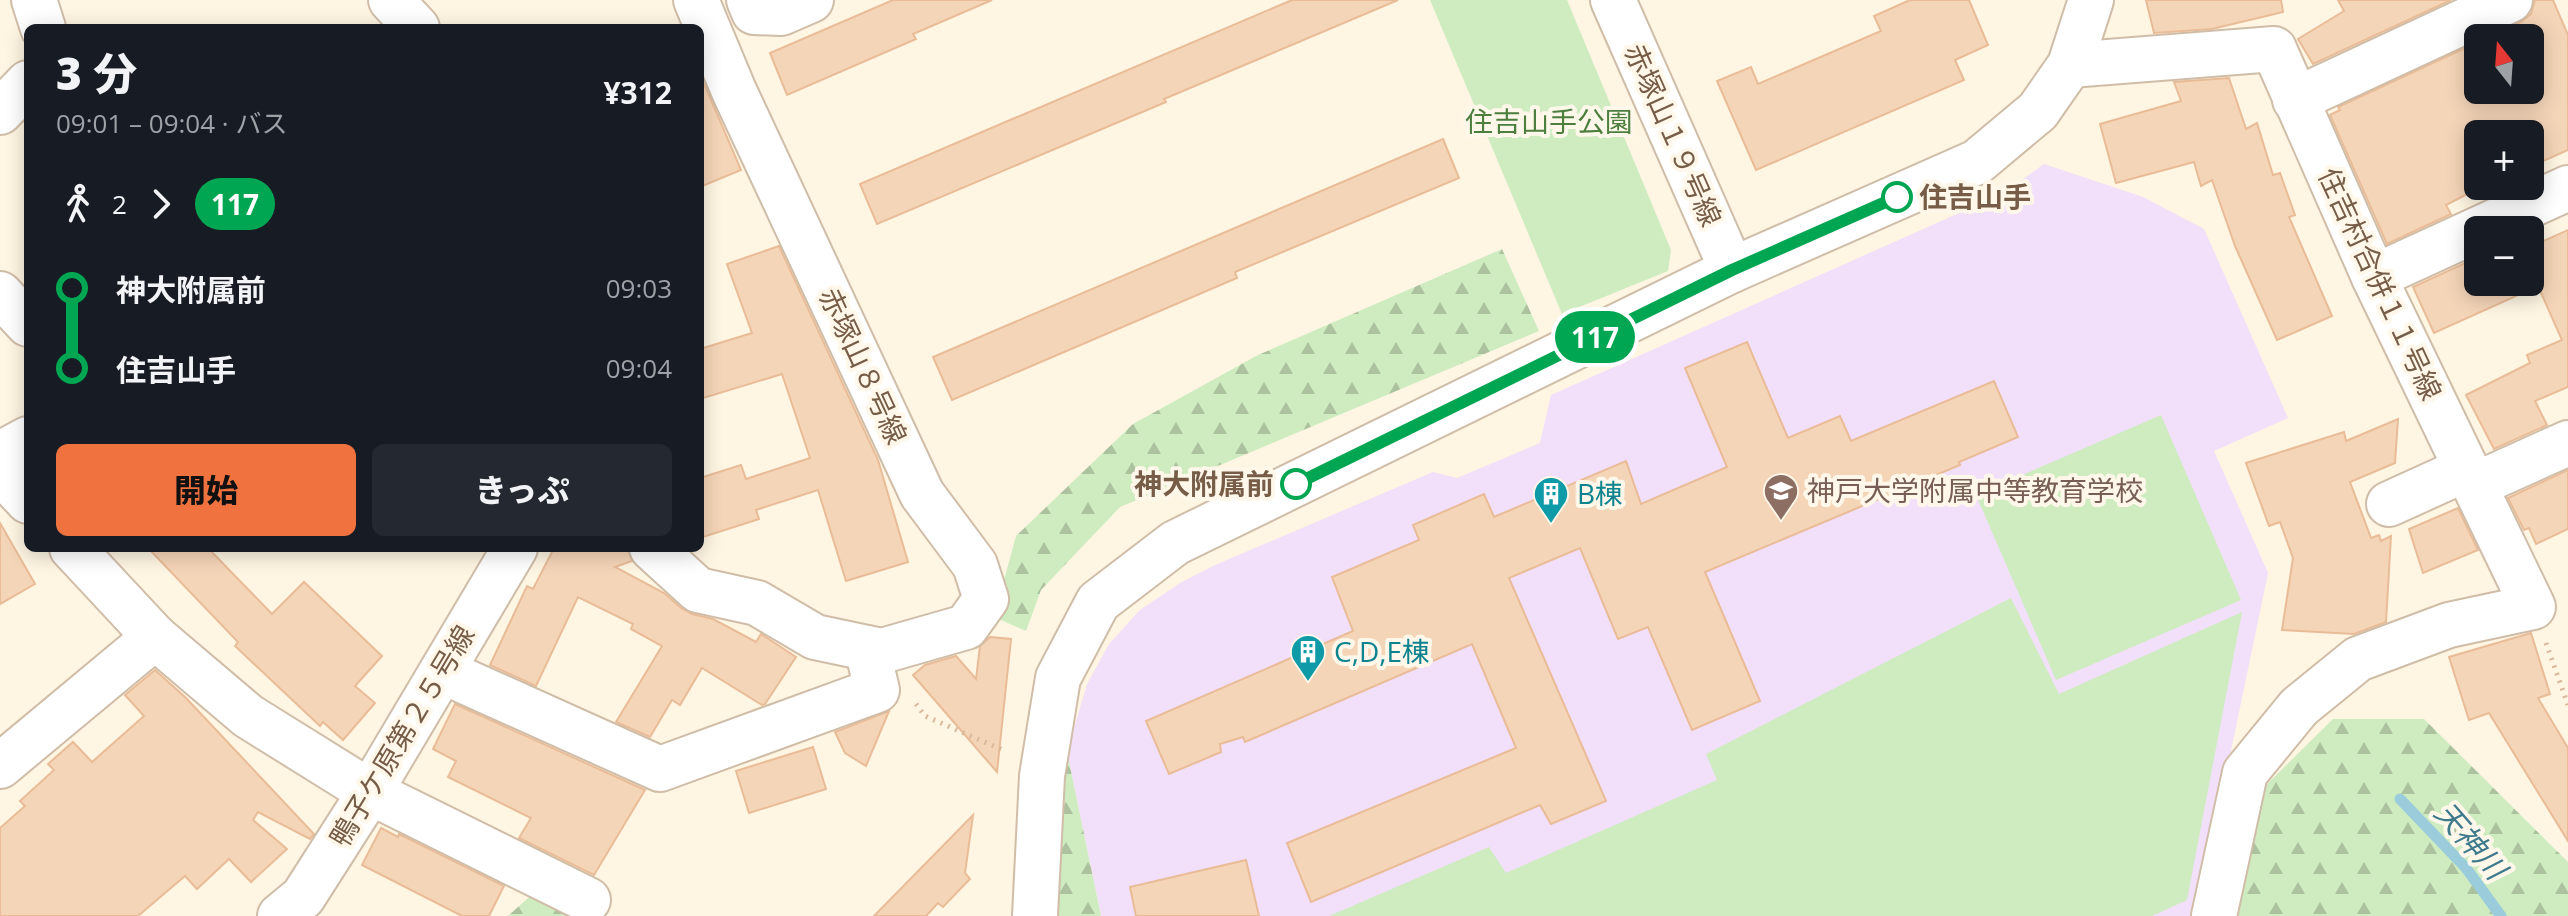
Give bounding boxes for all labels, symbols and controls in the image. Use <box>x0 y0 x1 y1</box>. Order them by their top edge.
north arrow <box>2464 24 2544 104</box>
map controls <box>2464 24 2544 296</box>
street label: 赤塚山１９号線 <box>1617 37 1731 232</box>
text: 3 分 <box>56 43 137 103</box>
text: ¥312 <box>603 72 672 113</box>
park label: 住吉山手公園 <box>1465 102 1633 140</box>
text: 09:01 – 09:04 · バス <box>56 105 287 141</box>
button: + <box>2464 120 2544 200</box>
street label: 住吉村合併１１号線 <box>2310 161 2451 406</box>
place label: 住吉山手 <box>1919 177 2031 215</box>
icon: walk <box>56 182 100 226</box>
icon: forward <box>139 182 183 226</box>
marker: 住吉山手 <box>1882 182 1912 212</box>
text: 117 <box>211 185 259 223</box>
text: 2 <box>112 186 127 222</box>
button: − <box>2464 216 2544 296</box>
text: 神大附属前 <box>116 269 266 310</box>
text: 09:03 <box>606 270 672 306</box>
street label: 赤塚山８号線 <box>811 281 917 450</box>
line badge: 117 <box>1549 311 1641 363</box>
text: 117 <box>1571 318 1619 356</box>
text: 住吉山手 <box>116 349 236 390</box>
text: 09:04 <box>606 350 672 386</box>
button: 開始 <box>56 444 356 536</box>
button: きっぷ <box>372 444 672 536</box>
place label: 神大附属前 <box>1134 464 1274 502</box>
marker: 神大附属前 <box>1281 469 1311 499</box>
place label: 神戸大学附属中等教育学校 <box>1807 471 2143 509</box>
school or university icon: 神戸大学附属中等教育学校 <box>1762 472 1800 522</box>
place label: B棟 <box>1577 474 1623 512</box>
building icon: B棟 <box>1532 475 1570 525</box>
street label: 鴨子ケ原第２５号線 <box>320 618 482 853</box>
place label: C,D,E棟 <box>1334 632 1430 670</box>
building icon: C,D,E棟 <box>1289 633 1327 683</box>
water label: 天神川 <box>2426 793 2518 890</box>

